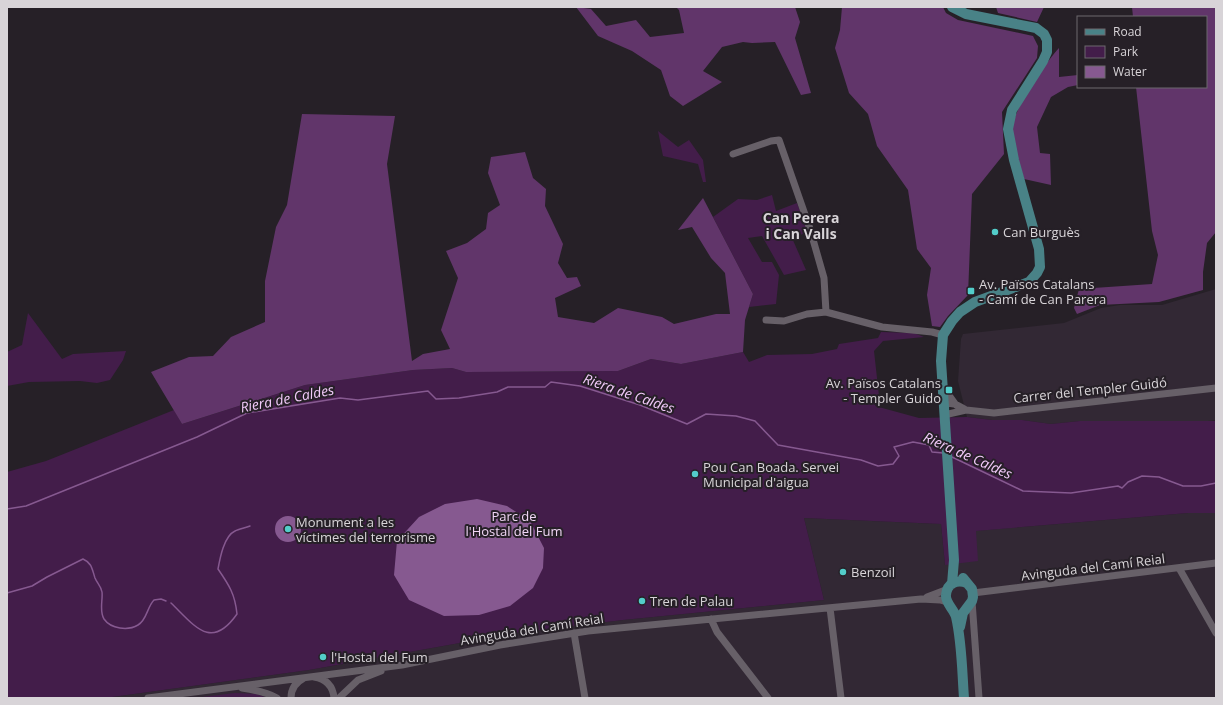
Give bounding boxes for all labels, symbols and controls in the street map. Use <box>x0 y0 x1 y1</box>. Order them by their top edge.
legend <box>1077 16 1207 88</box>
text: Road <box>1113 23 1142 40</box>
text: Park <box>1113 43 1139 60</box>
text: Water <box>1113 63 1147 80</box>
district label: Can Perera i Can Valls <box>763 208 839 243</box>
place label: Can Burguès <box>1003 223 1080 241</box>
marker: Can Burguès <box>990 227 1000 237</box>
place label: Av. Països Catalans - Camí de Can Parera <box>979 275 1106 308</box>
marker: Av. Països Catalans - Camí de Can Parera <box>966 286 976 296</box>
water label: Riera de Caldes <box>581 369 677 417</box>
street label: Carrer del Templer Guidó <box>1012 373 1168 407</box>
place label: Av. Països Catalans - Templer Guido <box>826 374 941 407</box>
water label: Riera de Caldes <box>239 380 335 416</box>
marker: Av. Països Catalans - Templer Guido <box>944 385 954 395</box>
water label: Riera de Caldes <box>921 427 1015 483</box>
place label: Pou Can Boada. Servei Municipal d'aigua <box>703 458 839 491</box>
marker: Pou Can Boada. Servei Municipal d'aigua <box>690 469 700 479</box>
park label: Parc de l'Hostal del Fum <box>466 507 562 540</box>
place label: Monument a les víctimes del terrorisme <box>296 513 435 546</box>
marker: Monument a les víctimes del terrorisme <box>283 524 293 534</box>
street label: Avinguda del Camí Reial <box>1020 549 1166 585</box>
place label: Benzoil <box>851 563 895 581</box>
marker: Benzoil <box>838 567 848 577</box>
place label: Tren de Palau <box>650 592 733 610</box>
marker: Tren de Palau <box>637 596 647 606</box>
street label: Avinguda del Camí Reial <box>459 609 605 649</box>
place label: l'Hostal del Fum <box>331 648 428 666</box>
marker: l'Hostal del Fum <box>318 652 328 662</box>

